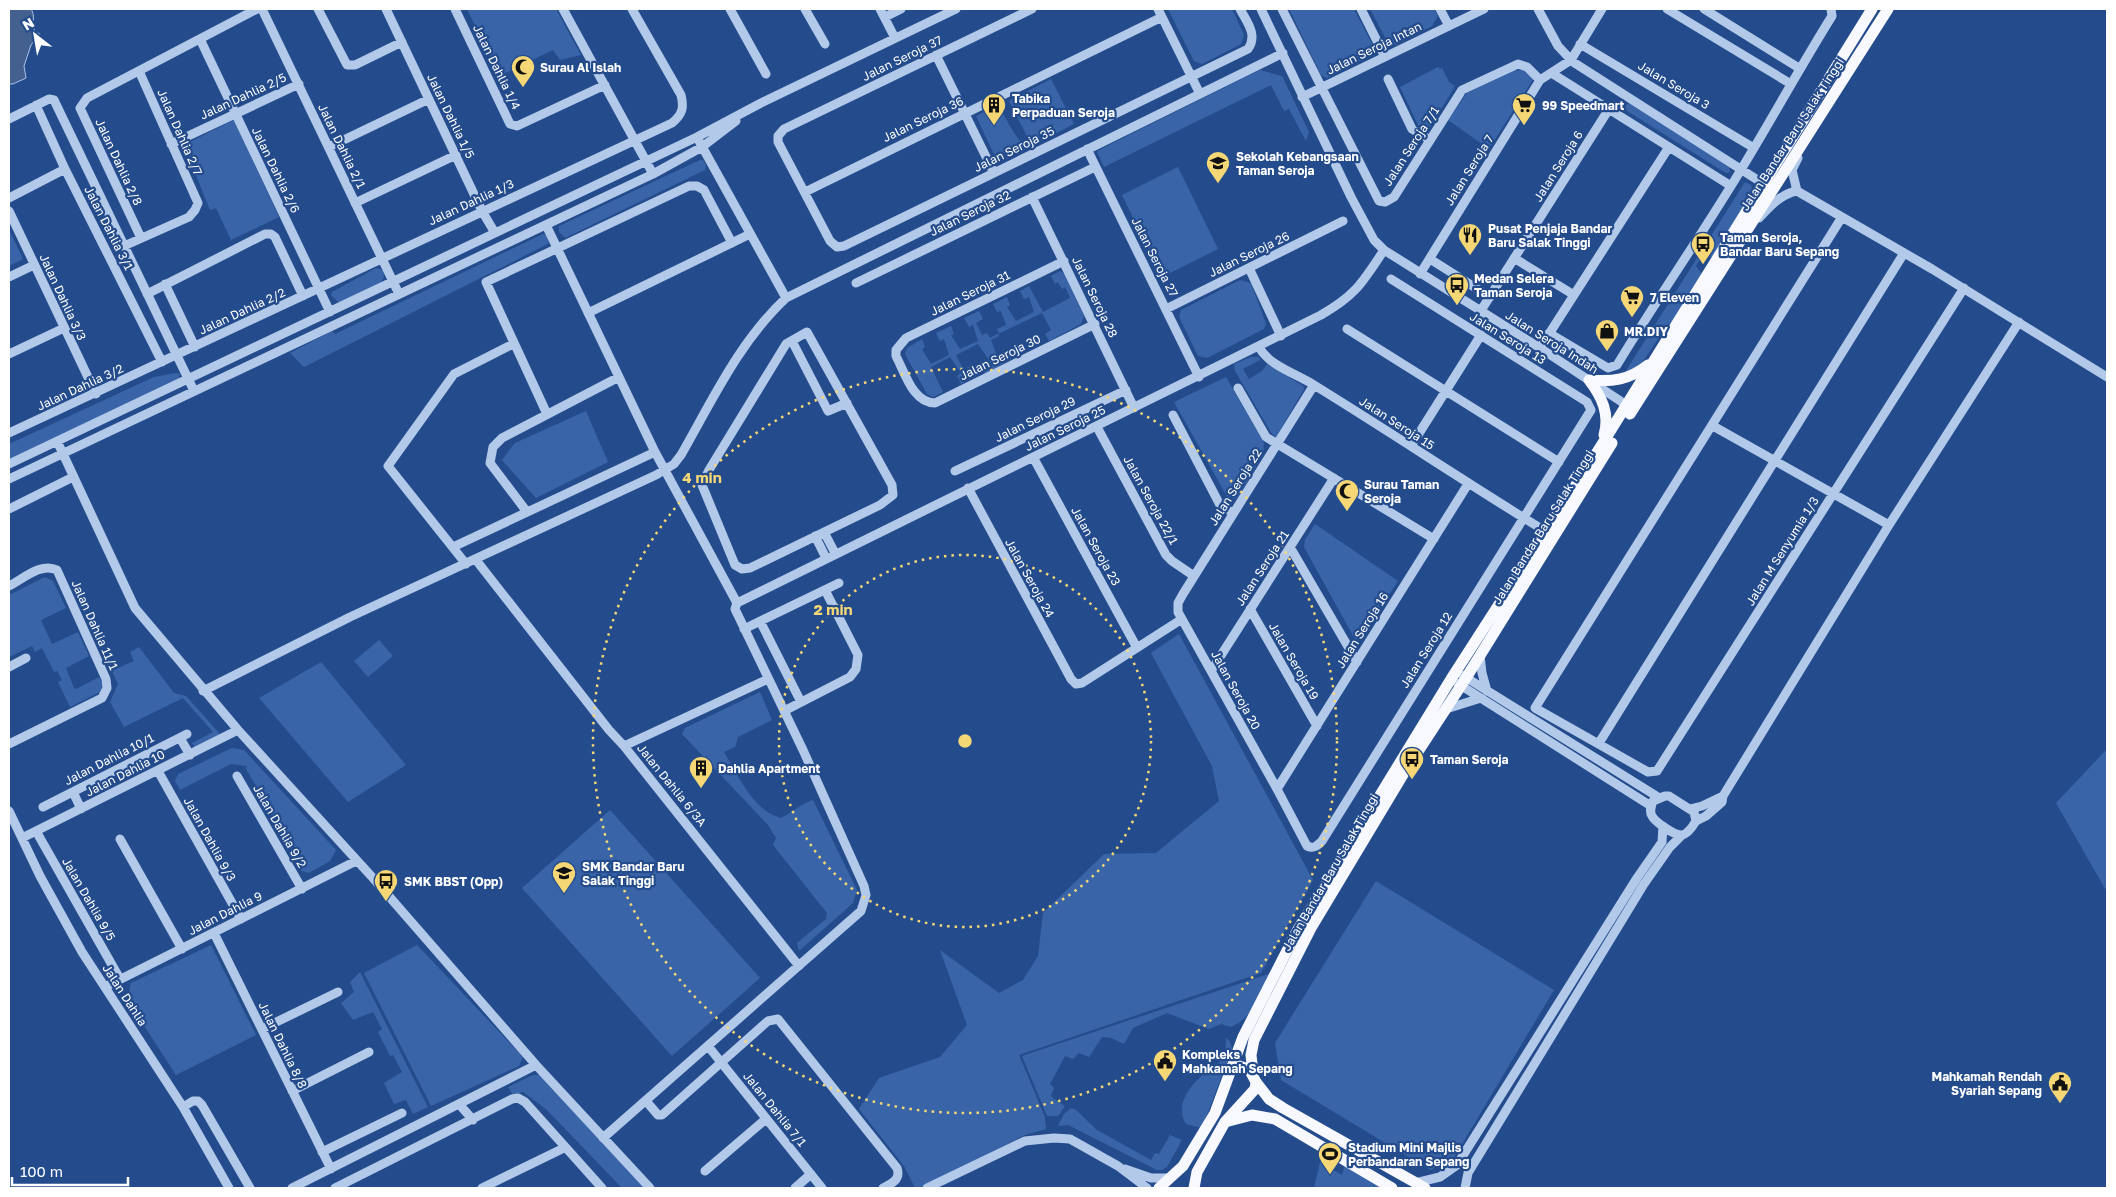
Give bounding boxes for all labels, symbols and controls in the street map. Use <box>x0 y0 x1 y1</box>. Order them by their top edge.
north arrow <box>10 10 60 60</box>
text: N <box>19 13 37 33</box>
street label: Jalan Seroja Intan <box>1324 19 1424 77</box>
street label: Jalan Dahlia 1/4 <box>470 22 524 112</box>
street label: Jalan Seroja 37 <box>860 32 944 84</box>
mosque icon: Surau Al Islah <box>510 54 536 88</box>
street label: Jalan Bandar Baru Salak Tinggi <box>1737 55 1847 213</box>
street label: Jalan Seroja 3 <box>1635 58 1713 112</box>
place label: Surau Al Islah <box>540 60 621 75</box>
street label: Jalan Dahlia 2/5 <box>197 69 289 123</box>
street label: Jalan Dahlia 1/5 <box>424 71 478 161</box>
street label: Jalan Dahlia 2/7 <box>154 87 206 177</box>
place label: Tabika Perpaduan Seroja <box>1012 91 1115 120</box>
building icon: Tabika Perpaduan Seroja <box>981 92 1007 126</box>
supermarket icon: 99 Speedmart <box>1511 92 1537 126</box>
street label: Jalan Seroja 36 <box>880 93 966 145</box>
place label: 99 Speedmart <box>1542 98 1625 113</box>
street label: Jalan Dahlia 2/1 <box>315 101 369 191</box>
street label: Jalan Seroja 7/1 <box>1380 103 1442 189</box>
street label: Jalan Dahlia 2/8 <box>92 116 146 208</box>
street label: Jalan Seroja 35 <box>971 123 1057 175</box>
street label: Jalan Dahlia 2/6 <box>249 125 303 215</box>
street label: Jalan Seroja 6 <box>1530 128 1586 204</box>
street label: Jalan Seroja 7 <box>1441 132 1497 208</box>
place label: Sekolah Kebangsaan Taman Seroja <box>1236 149 1359 178</box>
school or university icon: Sekolah Kebangsaan Taman Seroja <box>1205 150 1231 184</box>
street label: Jalan Dahlia 1/3 <box>426 176 516 228</box>
street label: Jalan Dahlia 3/1 <box>81 183 137 273</box>
street label: Jalan Seroja 32 <box>927 187 1013 239</box>
street label: Jalan Seroja 27 <box>1129 215 1181 299</box>
place label: Pusat Penjaja Bandar Baru Salak Tinggi <box>1488 221 1612 250</box>
restaurant icon: Pusat Penjaja Bandar Baru Salak Tinggi <box>1457 222 1483 256</box>
street label: Jalan Seroja 26 <box>1206 228 1292 280</box>
place label: Taman Seroja, Bandar Baru Sepang <box>1720 230 1839 259</box>
bus stop icon: Taman Seroja, Bandar Baru Sepang <box>1690 231 1716 265</box>
street label: Jalan Dahlia 3/3 <box>36 251 90 343</box>
street label: Jalan Seroja 28 <box>1069 254 1121 340</box>
street label: Jalan Seroja 31 <box>928 267 1012 319</box>
place label: Medan Selera Taman Seroja <box>1474 271 1554 300</box>
bus stop icon: Medan Selera Taman Seroja <box>1444 272 1470 306</box>
street label: Jalan Dahlia 2/2 <box>196 284 288 338</box>
supermarket icon: 7 Eleven <box>1619 284 1645 318</box>
place label: 7 Eleven <box>1650 290 1699 305</box>
street label: Jalan Seroja Indah <box>1503 307 1601 377</box>
street label: Jalan Seroja 13 <box>1467 309 1549 367</box>
shop icon: MR.DIY <box>1594 318 1620 352</box>
place label: MR.DIY <box>1624 324 1669 339</box>
street label: Jalan Seroja 30 <box>957 331 1043 383</box>
street label: Jalan Dahlia 3/2 <box>34 360 126 414</box>
street label: Jalan Seroja 29 <box>992 393 1078 445</box>
street label: Jalan Seroja 15 <box>1357 393 1437 453</box>
street label: Jalan Seroja 25 <box>1022 402 1108 454</box>
street label: Jalan Seroja 22 <box>1205 446 1265 528</box>
street label: Jalan Bandar Baru Salak Tinggi <box>1489 447 1597 607</box>
street label: Jalan Seroja 22/1 <box>1120 453 1182 547</box>
text: 4 min <box>682 468 722 486</box>
place label: Surau Taman Seroja <box>1364 477 1439 506</box>
mosque icon: Surau Taman Seroja <box>1334 478 1360 512</box>
street label: Jalan M Senyumia 1/3 <box>1742 494 1822 608</box>
street label: Jalan Seroja 23 <box>1068 504 1124 588</box>
street label: Jalan Seroja 21 <box>1232 527 1292 608</box>
street label: Jalan Seroja 24 <box>1002 536 1058 620</box>
street label: Jalan Dahlia 11/1 <box>68 578 122 673</box>
street label: Jalan Seroja 16 <box>1333 589 1391 671</box>
text: 2 min <box>813 600 853 618</box>
street label: Jalan Seroja 12 <box>1397 609 1455 691</box>
street label: Jalan Seroja 19 <box>1266 620 1322 702</box>
street label: Jalan Seroja 20 <box>1208 648 1264 732</box>
street label: Jalan Dahlia 10/1 <box>62 730 156 788</box>
centre of rings <box>956 732 974 750</box>
street label: Jalan Dahlia 6/3A <box>634 741 710 829</box>
bus stop icon: Taman Seroja <box>1399 746 1425 780</box>
street label: Jalan Dahlia 10 <box>83 747 167 799</box>
place label: Taman Seroja <box>1430 752 1509 767</box>
building icon: Dahlia Apartment <box>688 755 714 789</box>
place label: Dahlia Apartment <box>718 761 820 776</box>
street label: Jalan Dahlia 9/2 <box>250 782 310 870</box>
street label: Jalan Bandar Baru Salak Tinggi <box>1279 791 1381 953</box>
street label: Jalan Dahlia 9/3 <box>181 794 239 884</box>
street label: Jalan Dahlia 9/5 <box>59 855 119 943</box>
place label: SMK Bandar Baru Salak Tinggi <box>582 859 684 888</box>
school or university icon: SMK Bandar Baru Salak Tinggi <box>551 860 577 894</box>
bus stop icon: SMK BBST (Opp) <box>373 868 399 902</box>
place label: SMK BBST (Opp) <box>404 874 503 889</box>
street label: Jalan Dahlia 9 <box>185 888 265 938</box>
street label: Jalan Dahlia <box>99 961 151 1029</box>
street label: Jalan Dahlia 8/8 <box>256 999 310 1091</box>
place label: Kompleks Mahkamah Sepang <box>1182 1047 1293 1076</box>
public building icon: Kompleks Mahkamah Sepang <box>1152 1048 1178 1082</box>
street label: Jalan Dahlia 7/1 <box>740 1069 810 1150</box>
place label: Mahkamah Rendah Syariah Sepang <box>1931 1069 2042 1098</box>
public building icon: Mahkamah Rendah Syariah Sepang <box>2047 1070 2073 1104</box>
place label: Stadium Mini Majlis Perbandaran Sepang <box>1348 1140 1469 1169</box>
sports icon: Stadium Mini Majlis Perbandaran Sepang <box>1317 1141 1343 1175</box>
scale bar <box>12 1154 129 1186</box>
text: 100 m <box>20 1162 63 1180</box>

